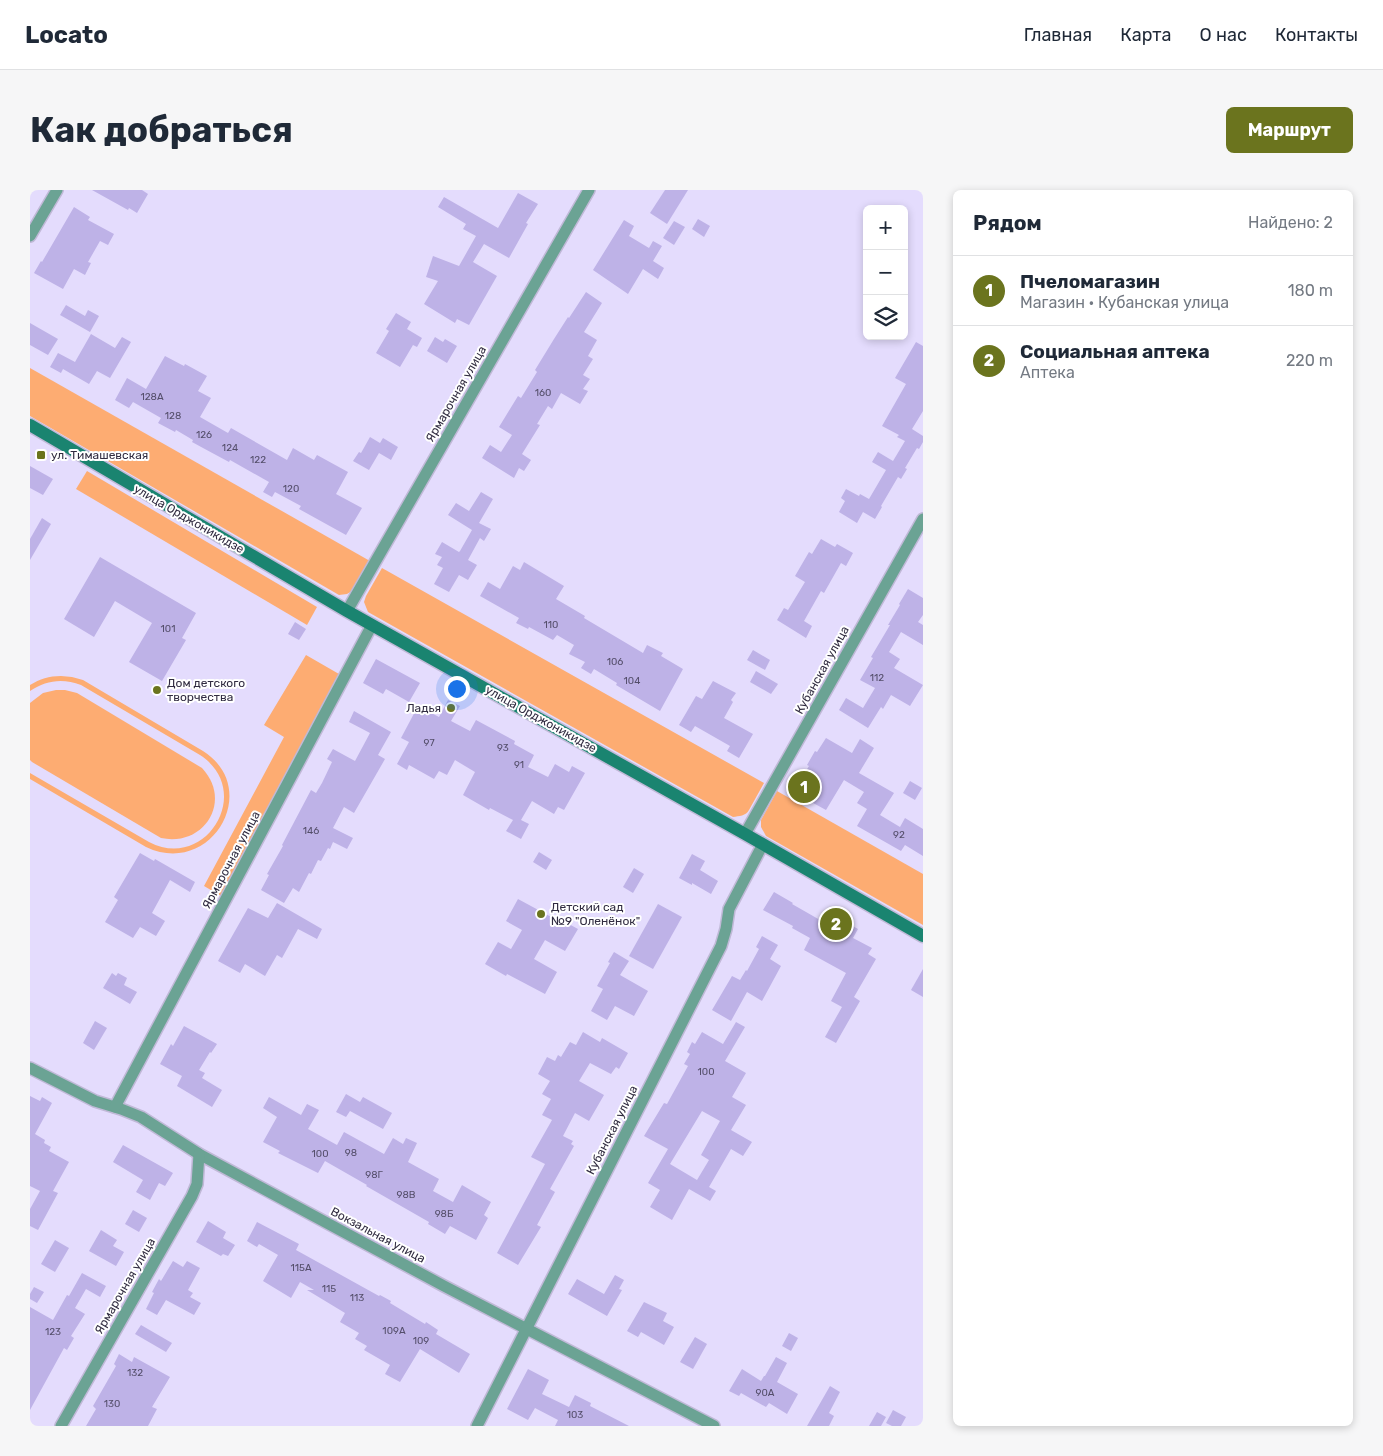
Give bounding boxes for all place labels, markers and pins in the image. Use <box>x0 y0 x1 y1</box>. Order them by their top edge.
place label: ул. Тимашевская <box>51 448 148 462</box>
marker: ул. Тимашевская <box>35 449 47 461</box>
place label: Дом детского творчества <box>167 676 245 704</box>
marker: Дом детского творчества <box>151 684 163 696</box>
place label: Ладья <box>406 701 441 715</box>
marker: Ладья <box>445 702 457 714</box>
pin: 1 <box>788 768 820 806</box>
place label: Детский сад №9 "Оленёнок" <box>551 900 640 928</box>
pin: 2 <box>820 905 852 943</box>
marker: Детский сад №9 "Оленёнок" <box>535 908 547 920</box>

